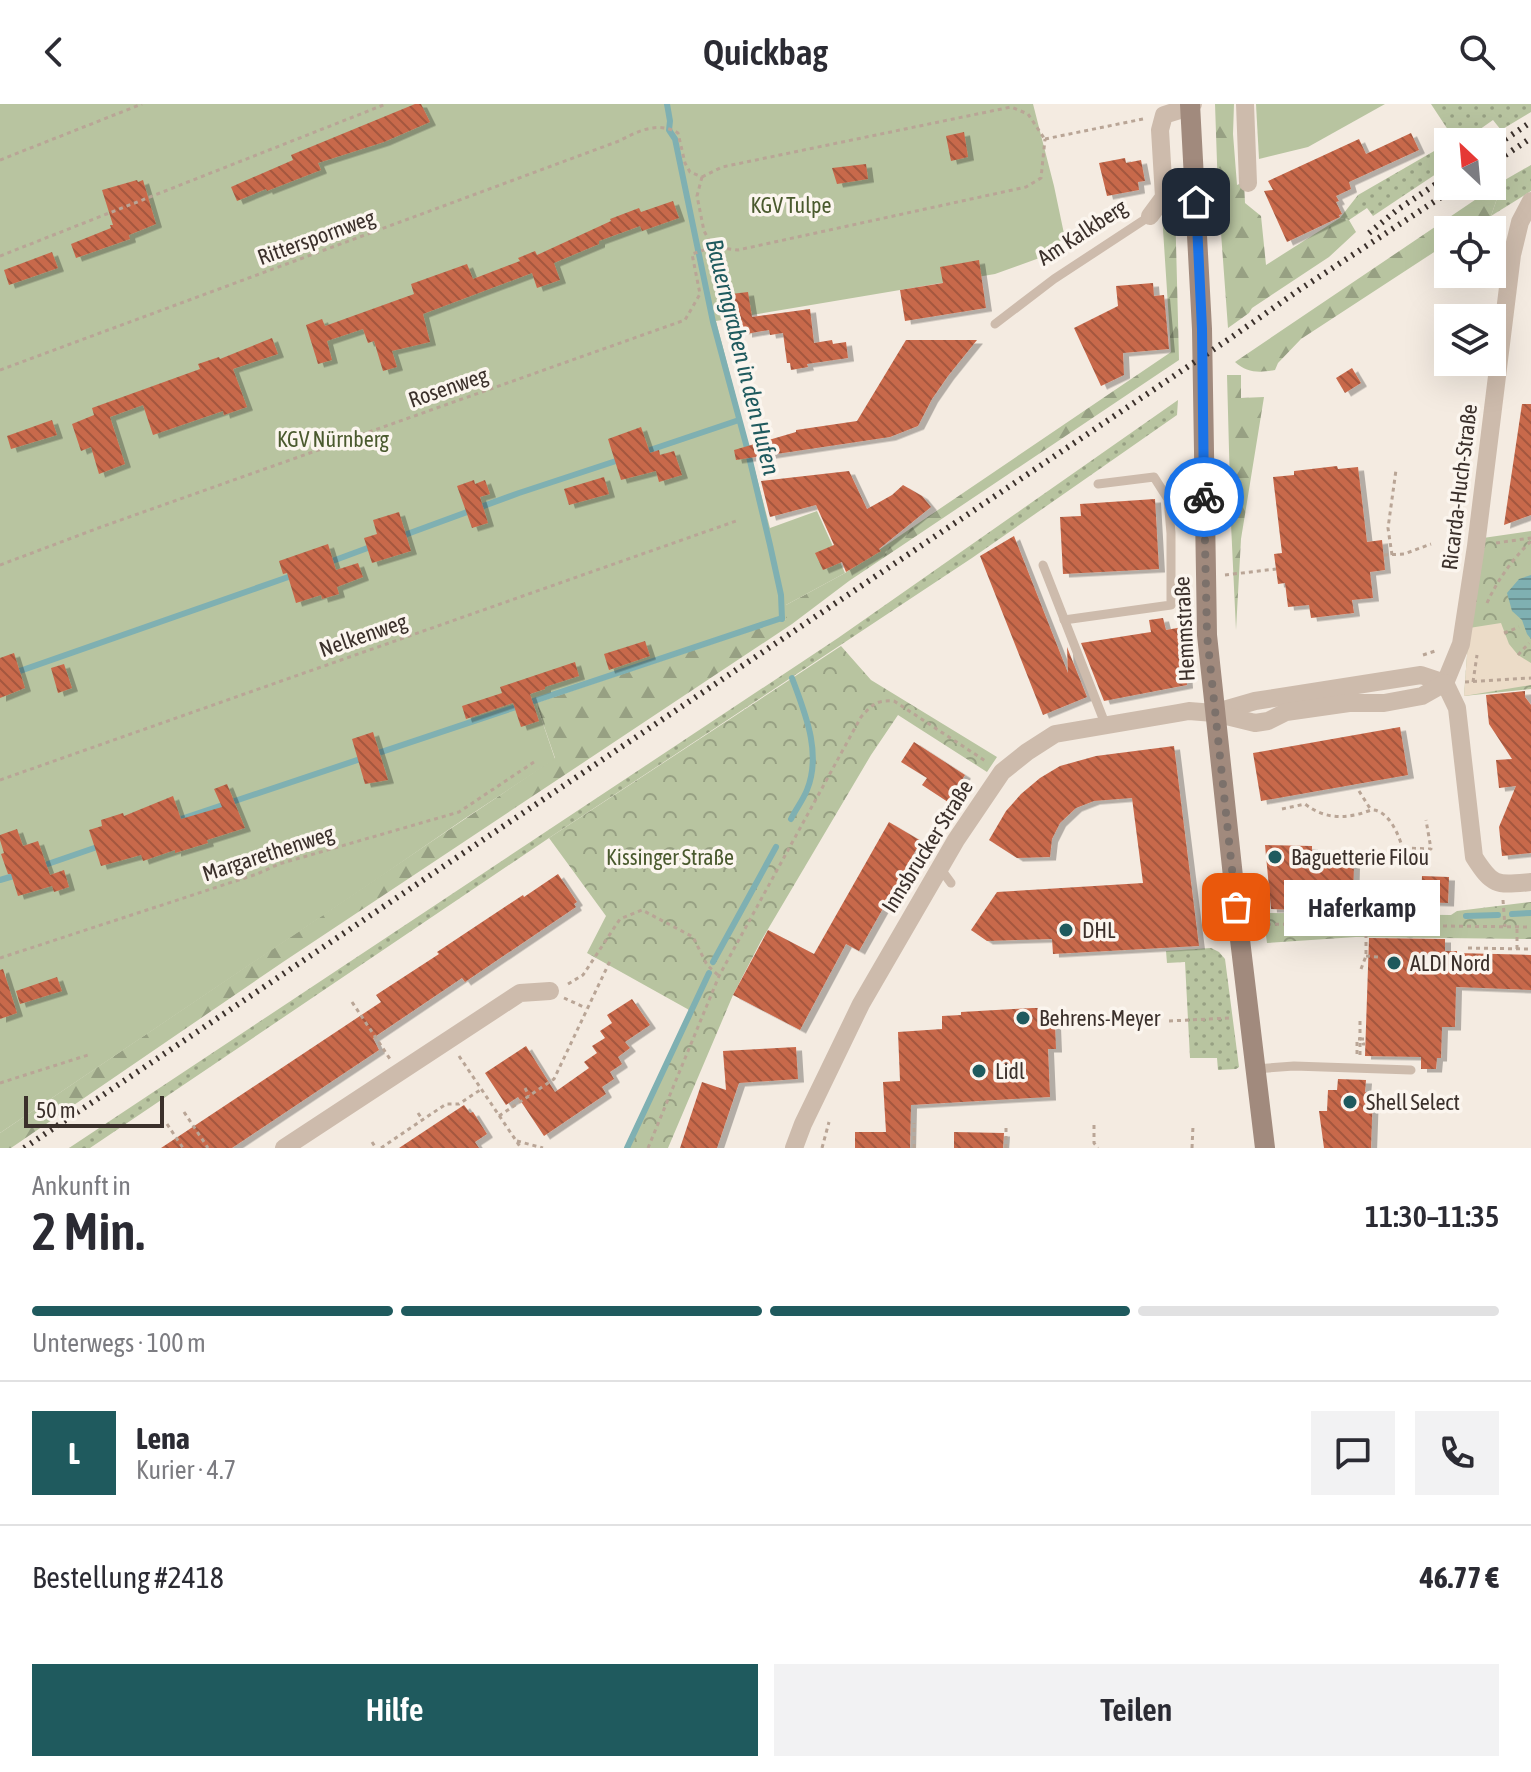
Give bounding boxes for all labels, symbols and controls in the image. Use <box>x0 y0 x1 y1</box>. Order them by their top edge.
icon: back <box>32 30 76 74</box>
icon: search <box>1455 30 1499 74</box>
text: Quickbag <box>703 31 828 73</box>
north arrow <box>1434 128 1506 200</box>
map controls <box>1434 128 1506 376</box>
pin <box>1162 168 1230 236</box>
icon: home <box>1174 180 1218 224</box>
park label: KGV Tulpe <box>750 192 832 218</box>
street label: Am Kalkberg <box>1032 193 1132 271</box>
street label: Ritterspornweg <box>254 204 379 270</box>
button: locate <box>1434 216 1506 288</box>
water label: Bauerngraben in den Hufen <box>701 236 785 478</box>
button: layers <box>1434 304 1506 376</box>
street label: Rosenweg <box>405 361 492 413</box>
street label: Ricarda-Huch-Straße <box>1436 403 1482 571</box>
park label: KGV Nürnberg <box>277 426 390 452</box>
courier <box>1164 457 1244 537</box>
icon: bike <box>1182 475 1226 519</box>
street label: Hemmstraße <box>1168 576 1200 682</box>
street label: Nelkenweg <box>316 608 411 662</box>
street label: Innsbrucker Straße <box>876 775 978 917</box>
street label: Margarethenweg <box>199 819 337 886</box>
park label: Kissinger Straße <box>606 844 734 870</box>
place label: Baguetterie Filou <box>1291 844 1429 870</box>
marker: Baguetterie Filou <box>1266 848 1284 866</box>
pin <box>1202 873 1270 941</box>
callout: Haferkamp <box>1284 879 1440 935</box>
icon: bag <box>1214 885 1258 929</box>
text: Haferkamp <box>1308 893 1416 923</box>
place label: DHL <box>1082 917 1116 943</box>
marker: DHL <box>1057 921 1075 939</box>
place label: ALDI Nord <box>1410 950 1490 976</box>
marker: ALDI Nord <box>1385 954 1403 972</box>
place label: Behrens-Meyer <box>1039 1005 1161 1031</box>
marker: Behrens-Meyer <box>1014 1009 1032 1027</box>
place label: Lidl <box>995 1058 1025 1084</box>
marker: Lidl <box>970 1062 988 1080</box>
place label: Shell Select <box>1366 1089 1460 1115</box>
scale bar <box>24 1092 164 1128</box>
marker: Shell Select <box>1341 1093 1359 1111</box>
text: 50 m <box>36 1097 76 1123</box>
text: Ankunft in <box>32 1171 131 1201</box>
text: 11:30–11:35 <box>1365 1199 1499 1233</box>
text: 2 Min. <box>32 1201 145 1261</box>
text: Unterwegs · 100 m <box>32 1328 206 1358</box>
button: chat <box>1311 1411 1395 1495</box>
button: phone <box>1415 1411 1499 1495</box>
text: Lena <box>136 1421 190 1455</box>
text: L <box>68 1436 80 1470</box>
text: Kurier · 4.7 <box>136 1455 236 1485</box>
text: Bestellung #2418 <box>32 1560 224 1594</box>
text: 46.77 € <box>1420 1560 1499 1594</box>
button: Hilfe <box>32 1664 758 1756</box>
button: Teilen <box>774 1664 1499 1756</box>

